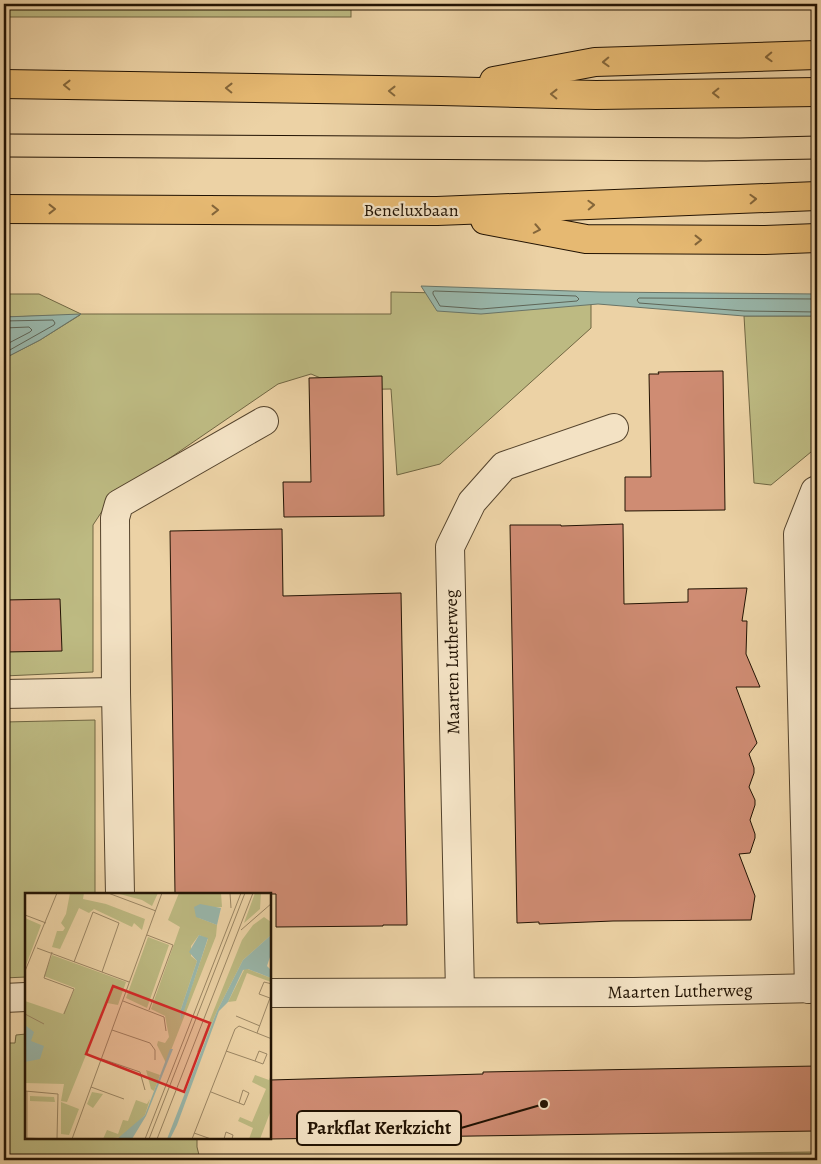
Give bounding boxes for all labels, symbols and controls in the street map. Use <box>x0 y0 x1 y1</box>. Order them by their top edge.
one-way arrow <box>764 51 772 62</box>
one-way arrow <box>602 56 610 67</box>
one-way arrow <box>63 80 71 91</box>
one-way arrow <box>225 83 233 93</box>
one-way arrow <box>388 85 396 96</box>
one-way arrow <box>712 88 720 98</box>
one-way arrow <box>549 89 557 99</box>
one-way arrow <box>750 193 758 204</box>
street label: Beneluxbaan <box>363 198 459 222</box>
one-way arrow <box>588 200 595 210</box>
one-way arrow <box>49 204 57 214</box>
one-way arrow <box>212 205 219 215</box>
one-way arrow <box>532 224 541 234</box>
one-way arrow <box>695 235 703 245</box>
street label: Maarten Lutherweg <box>439 589 465 735</box>
inset map <box>25 893 271 1139</box>
street label: Maarten Lutherweg <box>607 978 753 1004</box>
callout: Parkflat Kerkzicht <box>297 1111 461 1145</box>
text: Parkflat Kerkzicht <box>307 1115 452 1141</box>

